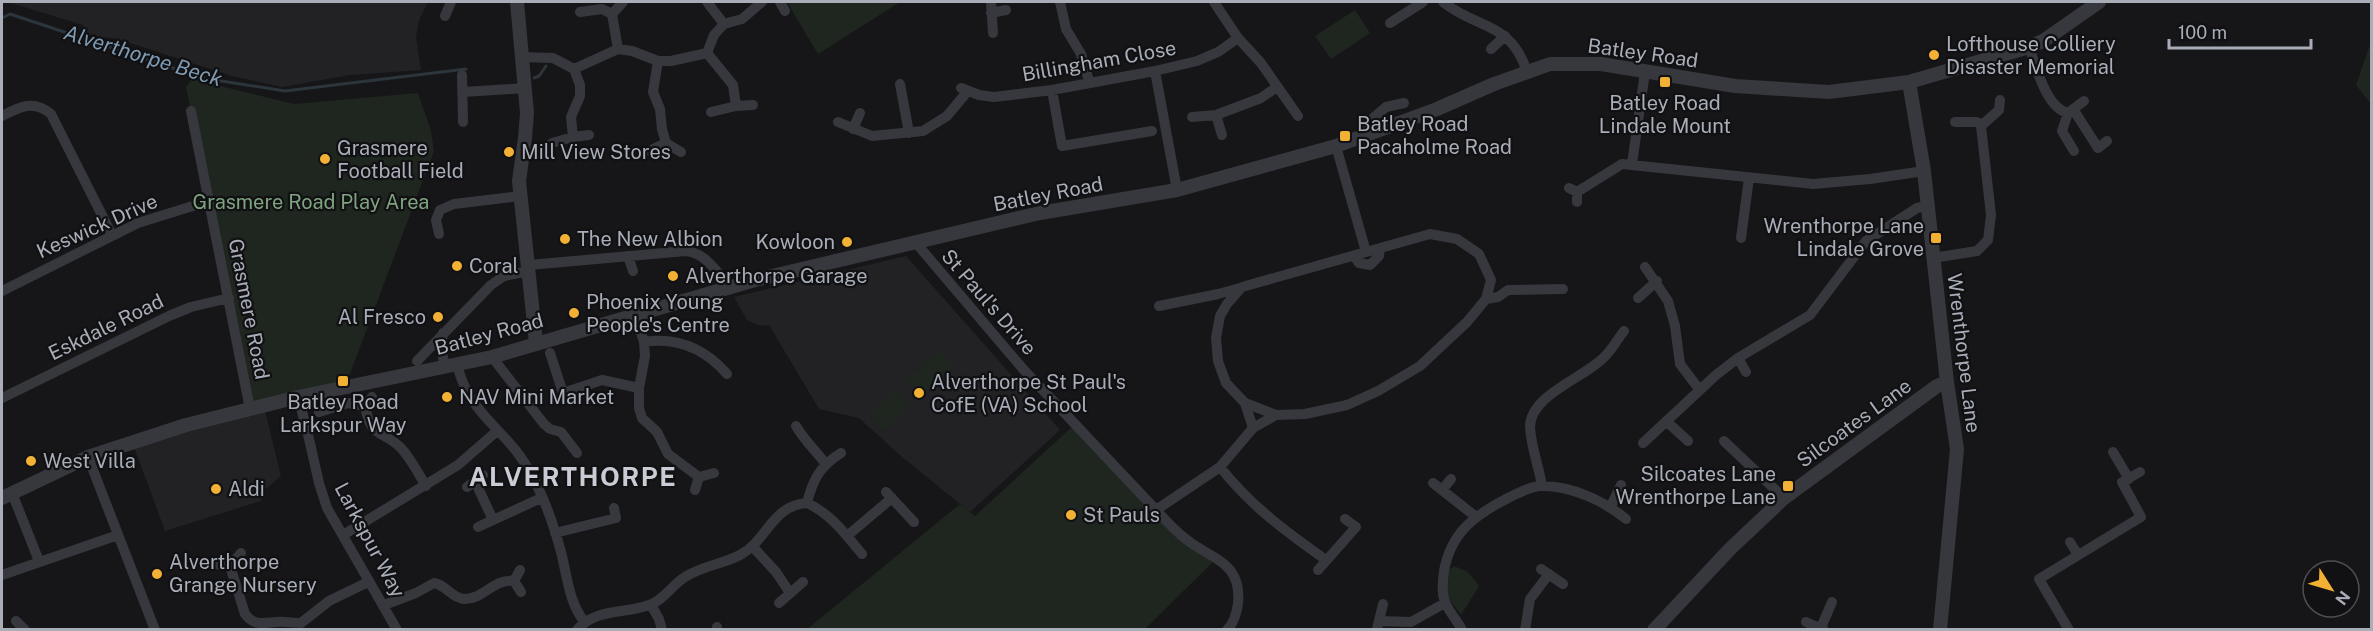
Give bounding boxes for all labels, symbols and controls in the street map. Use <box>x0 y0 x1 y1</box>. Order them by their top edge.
scale bar <box>2169 12 2312 50</box>
water label: Alverthorpe Beck <box>61 20 226 92</box>
text: 100 m <box>2178 22 2227 43</box>
place label: Lofthouse Colliery Disaster Memorial <box>1946 32 2116 79</box>
street label: Batley Road <box>1586 33 1700 73</box>
street label: Billingham Close <box>1020 36 1178 86</box>
marker: Lofthouse Colliery Disaster Memorial <box>1927 48 1941 62</box>
marker: Batley Road Lindale Mount <box>1658 75 1672 89</box>
place label: Batley Road Lindale Mount <box>1599 91 1731 138</box>
place label: Batley Road Pacaholme Road <box>1357 112 1512 159</box>
marker: Batley Road Pacaholme Road <box>1338 129 1352 143</box>
place label: Grasmere Football Field <box>337 136 464 183</box>
place label: Mill View Stores <box>521 140 671 164</box>
marker: Mill View Stores <box>502 145 516 159</box>
marker: Grasmere Football Field <box>318 152 332 166</box>
street label: Batley Road <box>991 172 1105 216</box>
street label: Keswick Drive <box>33 189 161 263</box>
park label: Grasmere Road Play Area <box>193 190 429 214</box>
place label: Wrenthorpe Lane Lindale Grove <box>1763 214 1924 261</box>
place label: The New Albion <box>577 227 723 251</box>
place label: Kowloon <box>755 230 835 254</box>
marker: Wrenthorpe Lane Lindale Grove <box>1929 231 1943 245</box>
marker: The New Albion <box>558 232 572 246</box>
marker: Kowloon <box>840 235 854 249</box>
street label: Grasmere Road <box>224 237 274 381</box>
street label: St Paul's Drive <box>937 244 1041 360</box>
place label: Coral <box>469 254 519 278</box>
marker: Coral <box>450 259 464 273</box>
place label: Alverthorpe Garage <box>685 264 868 288</box>
marker: Alverthorpe Garage <box>666 269 680 283</box>
street label: Wrenthorpe Lane <box>1942 272 1986 434</box>
street label: Eskdale Road <box>45 289 167 365</box>
place label: Phoenix Young People's Centre <box>586 290 730 337</box>
place label: Al Fresco <box>338 305 426 329</box>
marker: Phoenix Young People's Centre <box>567 306 581 320</box>
street label: Batley Road <box>432 308 546 360</box>
marker: Al Fresco <box>431 310 445 324</box>
place label: Alverthorpe St Paul's CofE (VA) School <box>931 370 1126 417</box>
street label: Silcoates Lane <box>1792 373 1916 473</box>
marker: Batley Road Larkspur Way <box>336 374 350 388</box>
place label: NAV Mini Market <box>459 385 614 409</box>
marker: Alverthorpe St Paul's CofE (VA) School <box>912 386 926 400</box>
place label: Batley Road Larkspur Way <box>280 390 407 437</box>
marker: NAV Mini Market <box>440 390 454 404</box>
place label: West Villa <box>43 449 136 473</box>
marker: West Villa <box>24 454 38 468</box>
district label: ALVERTHORPE <box>469 461 677 492</box>
place label: Silcoates Lane Wrenthorpe Lane <box>1615 462 1776 509</box>
place label: Aldi <box>228 477 265 501</box>
street label: Larkspur Way <box>330 478 410 602</box>
marker: Silcoates Lane Wrenthorpe Lane <box>1781 479 1795 493</box>
marker: Aldi <box>209 482 223 496</box>
place label: St Pauls <box>1083 503 1160 527</box>
marker: St Pauls <box>1064 508 1078 522</box>
place label: Alverthorpe Grange Nursery <box>169 550 317 597</box>
north arrow <box>2301 559 2361 619</box>
marker: Alverthorpe Grange Nursery <box>150 567 164 581</box>
text: N <box>2331 587 2354 608</box>

